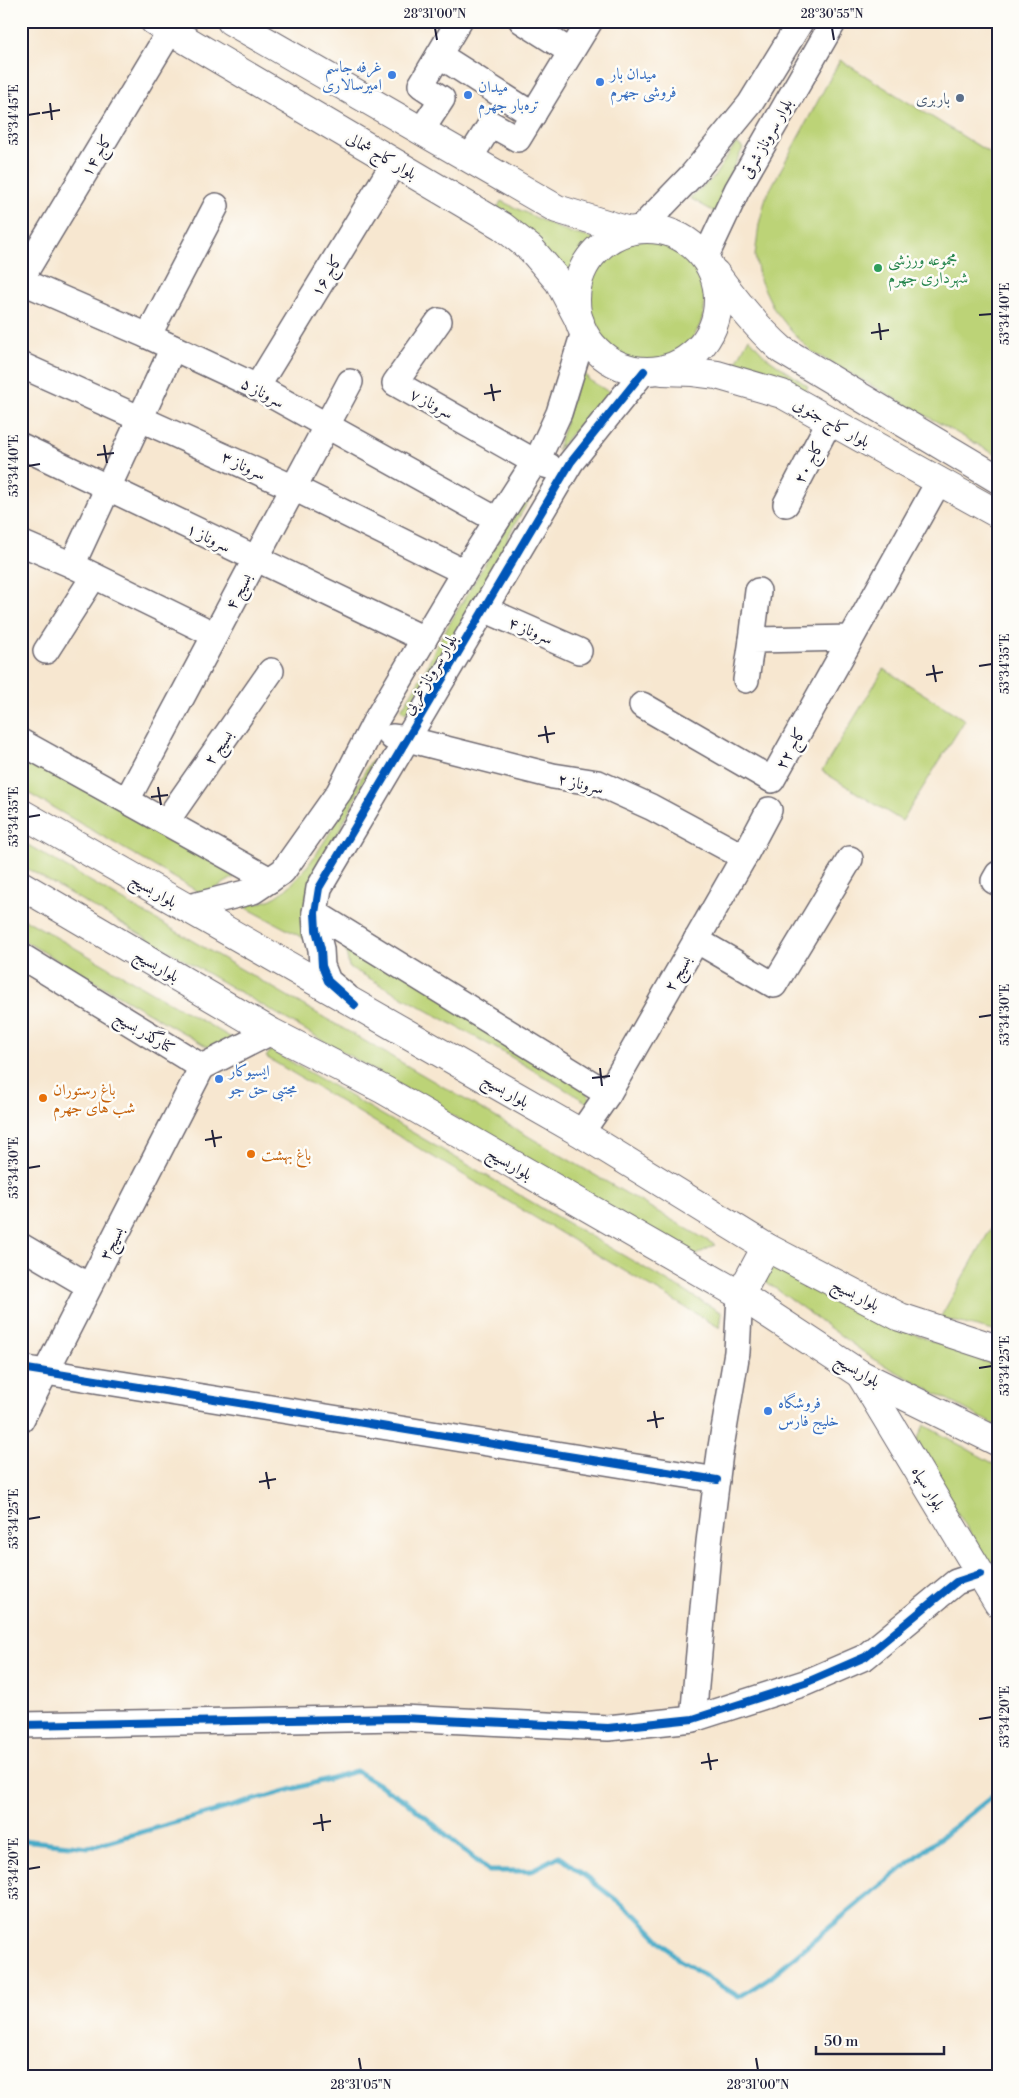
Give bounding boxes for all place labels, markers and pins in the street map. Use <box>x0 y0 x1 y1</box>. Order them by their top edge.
place label: غرفه جاسم امیرسالاری <box>322 57 382 95</box>
place label: میدان بار فروشی جهرم <box>608 64 677 106</box>
marker: غرفه جاسم امیرسالاری <box>386 69 398 81</box>
marker: میدان بار فروشی جهرم <box>594 76 606 88</box>
place label: میدان تره‌بار جهرم <box>478 77 540 119</box>
marker: میدان تره‌بار جهرم <box>462 89 474 101</box>
place label: باربری <box>916 89 950 109</box>
marker: باربری <box>954 92 966 104</box>
place label: مجموعه ورزشی شهرداری جهرم <box>888 250 968 292</box>
marker: مجموعه ورزشی شهرداری جهرم <box>872 262 884 274</box>
place label: ایسیوکار مجتبی حق جو <box>227 1061 297 1102</box>
marker: ایسیوکار مجتبی حق جو <box>213 1073 225 1085</box>
place label: باغ رستوران شب های جهرم <box>53 1080 135 1122</box>
marker: باغ رستوران شب های جهرم <box>37 1092 49 1104</box>
place label: باغ بهشت <box>261 1145 311 1168</box>
marker: باغ بهشت <box>245 1148 257 1160</box>
place label: فروشگاه خلیج فارس <box>778 1392 839 1435</box>
marker: فروشگاه خلیج فارس <box>762 1405 774 1417</box>

